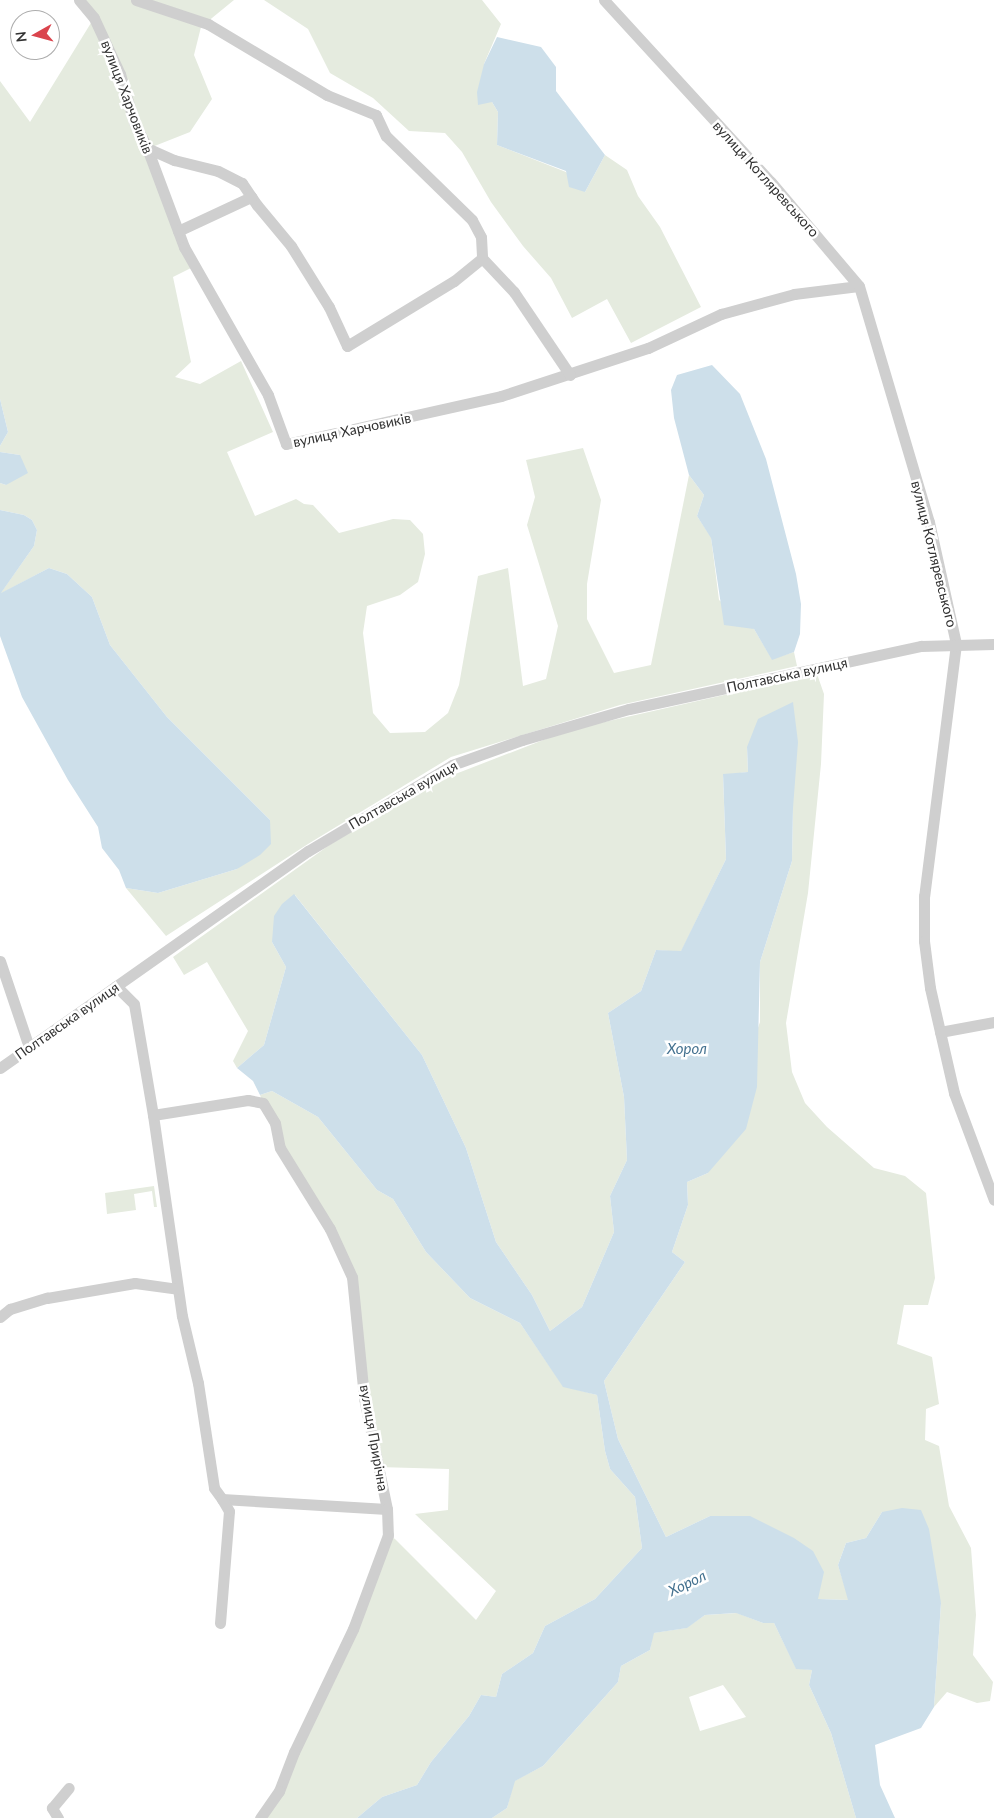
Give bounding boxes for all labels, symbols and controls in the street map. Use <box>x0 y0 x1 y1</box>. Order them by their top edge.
north arrow <box>10 10 60 60</box>
text: N <box>12 30 30 43</box>
street label: вулиця Харчовиків <box>98 38 156 156</box>
street label: вулиця Котляревського <box>709 118 823 240</box>
street label: вулиця Харчовиків <box>292 409 412 451</box>
street label: вулиця Котляревського <box>908 479 960 629</box>
street label: Полтавська вулиця <box>725 654 849 696</box>
street label: Полтавська вулиця <box>346 757 460 833</box>
street label: Полтавська вулиця <box>12 979 122 1063</box>
water label: Хорол <box>667 1040 707 1058</box>
street label: вулиця Прирічна <box>356 1383 392 1493</box>
water label: Хорол <box>665 1566 709 1600</box>

